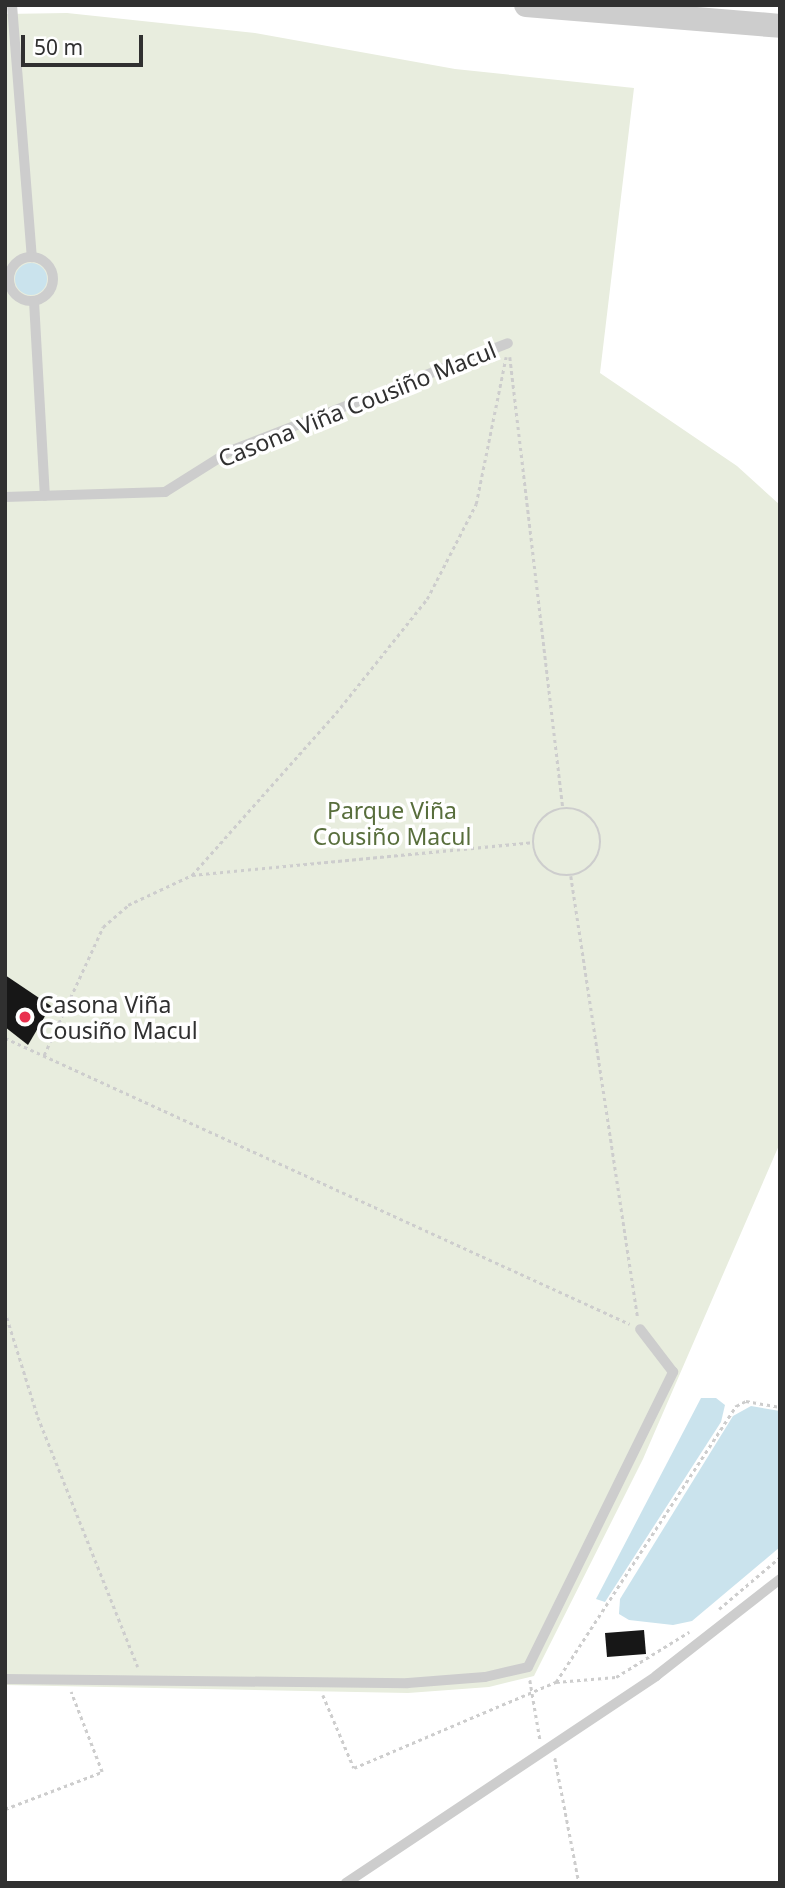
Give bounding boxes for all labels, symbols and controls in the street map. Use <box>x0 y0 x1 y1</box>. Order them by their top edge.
scale bar <box>24 21 147 65</box>
text: 50 m <box>34 33 83 61</box>
street label: Casona Viña Cousiño Macul <box>214 336 500 472</box>
park label: Parque Viña Cousiño Macul <box>313 796 471 850</box>
place label: Casona Viña Cousiño Macul <box>39 990 198 1044</box>
marker: Casona Viña Cousiño Macul <box>17 1009 33 1025</box>

